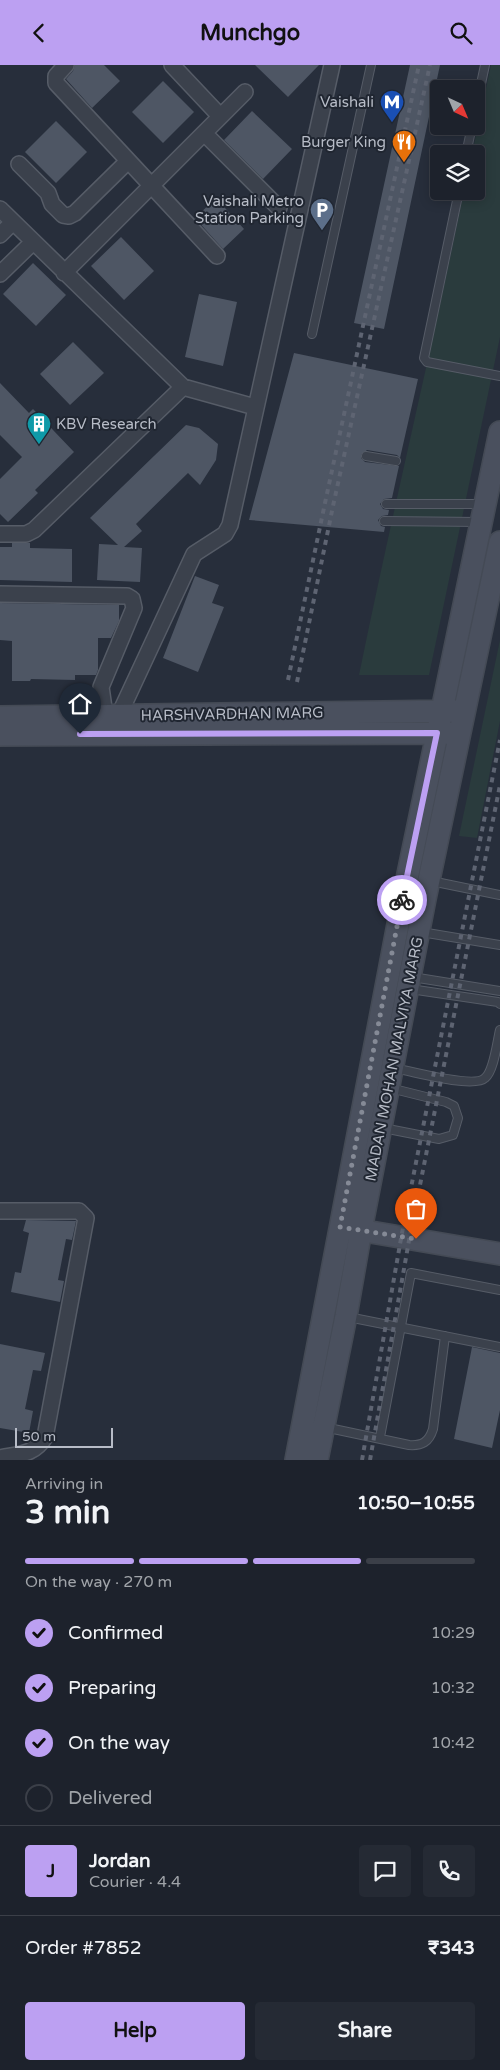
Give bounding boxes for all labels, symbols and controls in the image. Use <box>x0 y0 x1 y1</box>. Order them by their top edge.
icon: back <box>25 19 53 47</box>
icon: search <box>447 19 475 47</box>
text: Munchgo <box>200 20 300 46</box>
north arrow <box>430 80 485 135</box>
map controls <box>430 80 485 200</box>
metro station icon: Vaishali <box>379 89 405 123</box>
place label: Vaishali <box>320 93 374 111</box>
restaurant icon: Burger King <box>391 129 417 163</box>
place label: Burger King <box>301 133 386 151</box>
button: layers <box>430 145 485 200</box>
place label: Vaishali Metro Station Parking <box>195 192 304 227</box>
parking icon: Vaishali Metro Station Parking <box>309 197 335 231</box>
building icon: KBV Research <box>26 411 52 445</box>
place label: KBV Research <box>56 415 157 433</box>
pin <box>59 683 101 734</box>
icon: home <box>66 690 94 718</box>
street label: HARSHVARDHAN MARG <box>140 703 324 725</box>
courier <box>377 875 427 925</box>
icon: bike <box>388 886 416 914</box>
street label: MADAN MOHAN MALVIYA MARG <box>361 935 427 1183</box>
pin <box>395 1188 437 1239</box>
icon: bag <box>402 1195 430 1223</box>
scale bar <box>15 1425 112 1448</box>
text: 50 m <box>22 1428 56 1445</box>
text: Arriving in <box>25 1474 103 1494</box>
text: 10:50–10:55 <box>357 1492 475 1514</box>
text: 3 min <box>25 1494 110 1532</box>
text: On the way · 270 m <box>25 1572 172 1592</box>
icon: check <box>25 1619 53 1647</box>
text: Confirmed <box>68 1622 163 1644</box>
text: 10:29 <box>431 1623 475 1643</box>
icon: check <box>25 1674 53 1702</box>
text: Preparing <box>68 1677 157 1699</box>
text: 10:32 <box>431 1678 475 1698</box>
icon: check <box>25 1729 53 1757</box>
text: On the way <box>68 1732 170 1754</box>
text: 10:42 <box>431 1733 475 1753</box>
text: Delivered <box>68 1787 153 1809</box>
button: chat <box>359 1845 411 1897</box>
button: phone <box>423 1845 475 1897</box>
text: Jordan <box>89 1850 151 1872</box>
text: J <box>47 1860 55 1882</box>
text: Courier · 4.4 <box>89 1872 181 1892</box>
text: Order #7852 <box>25 1937 142 1959</box>
text: ₹343 <box>428 1937 475 1959</box>
button: Help <box>25 2002 245 2060</box>
button: Share <box>255 2002 475 2060</box>

